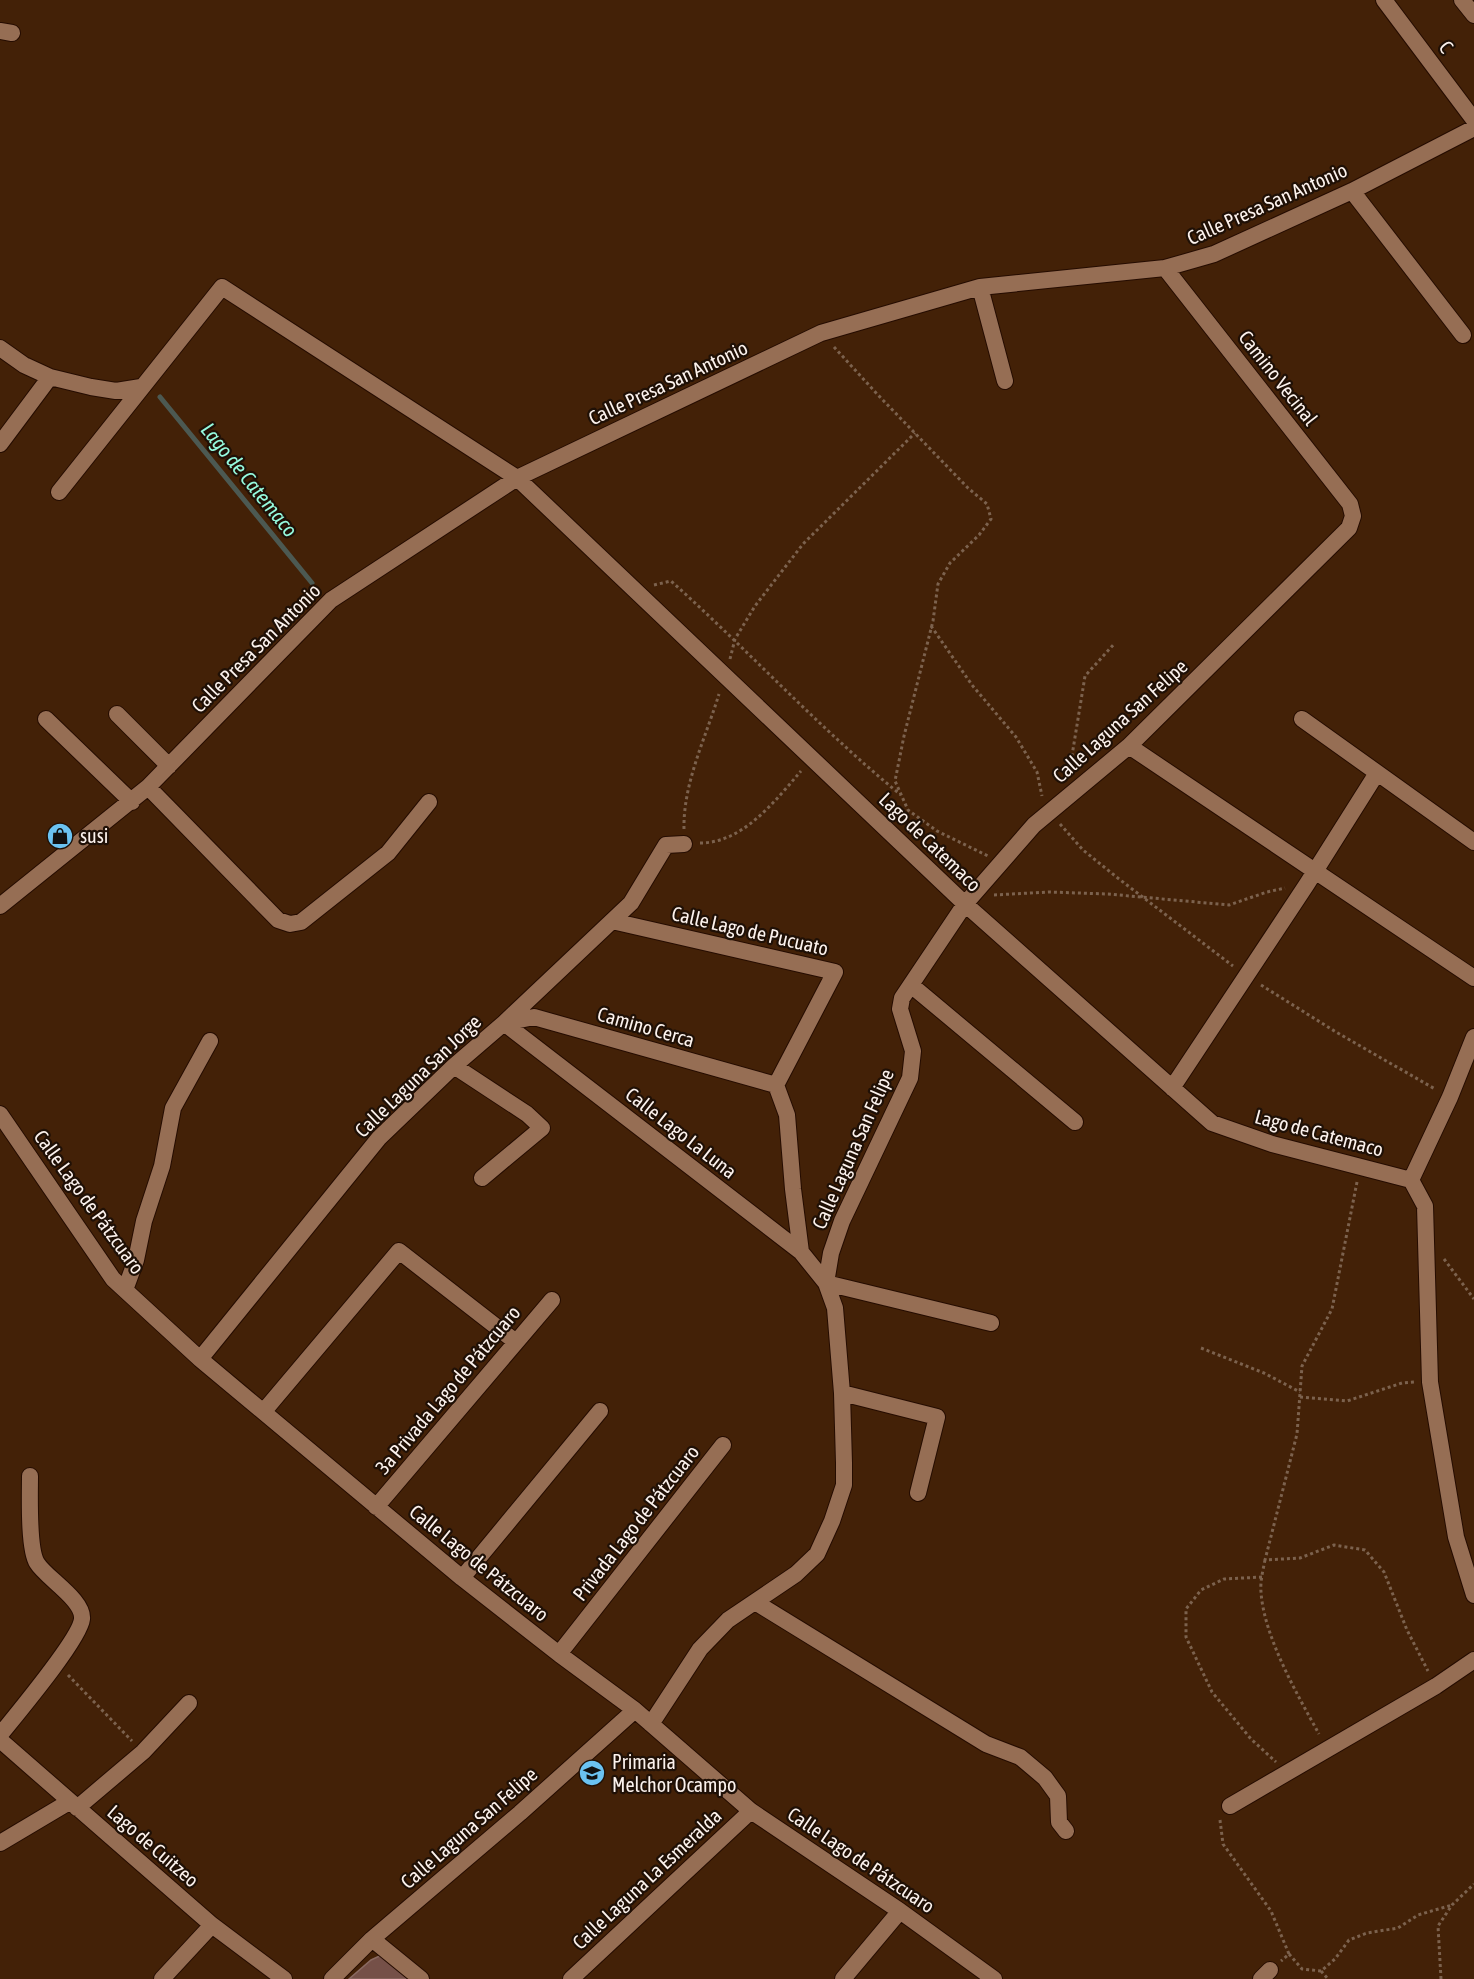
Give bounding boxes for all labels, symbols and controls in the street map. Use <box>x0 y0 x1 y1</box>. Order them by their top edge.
street label: C <box>1435 36 1458 57</box>
street label: Calle Presa San Antonio <box>1183 158 1350 249</box>
street label: Camino Vecinal <box>1234 326 1323 430</box>
street label: Calle Presa San Antonio <box>585 336 751 429</box>
water label: Lago de Catemaco <box>197 418 303 541</box>
street label: Calle Presa San Antonio <box>186 578 325 717</box>
street label: Calle Laguna San Felipe <box>1048 654 1192 787</box>
street label: Lago de Catemaco <box>875 787 986 896</box>
shop icon: susi <box>45 821 75 851</box>
place label: susi <box>80 824 108 847</box>
street label: Calle Lago de Pucuato <box>670 901 831 960</box>
street label: Camino Cerca <box>595 1002 697 1051</box>
street label: Calle Laguna San Jorge <box>350 1010 485 1142</box>
street label: Calle Laguna San Felipe <box>807 1065 898 1232</box>
street label: Calle Lago La Luna <box>621 1082 741 1183</box>
street label: Lago de Catemaco <box>1252 1104 1386 1161</box>
street label: Calle Lago de Pátzcuaro <box>29 1125 149 1278</box>
street label: 3a Privada Lago de Pátzcuaro <box>371 1301 525 1478</box>
street label: Privada Lago de Pátzcuaro <box>568 1440 703 1605</box>
street label: Calle Lago de Pátzcuaro <box>405 1499 554 1626</box>
place label: Primaria Melchor Ocampo <box>612 1750 736 1796</box>
school or university icon: Primaria Melchor Ocampo <box>577 1758 607 1788</box>
street label: Calle Laguna San Felipe <box>396 1762 541 1893</box>
street label: Lago de Cuitzeo <box>103 1800 204 1891</box>
street label: Calle Lago de Pátzcuaro <box>783 1802 939 1917</box>
street label: Calle Laguna La Esmeralda <box>567 1804 726 1954</box>

